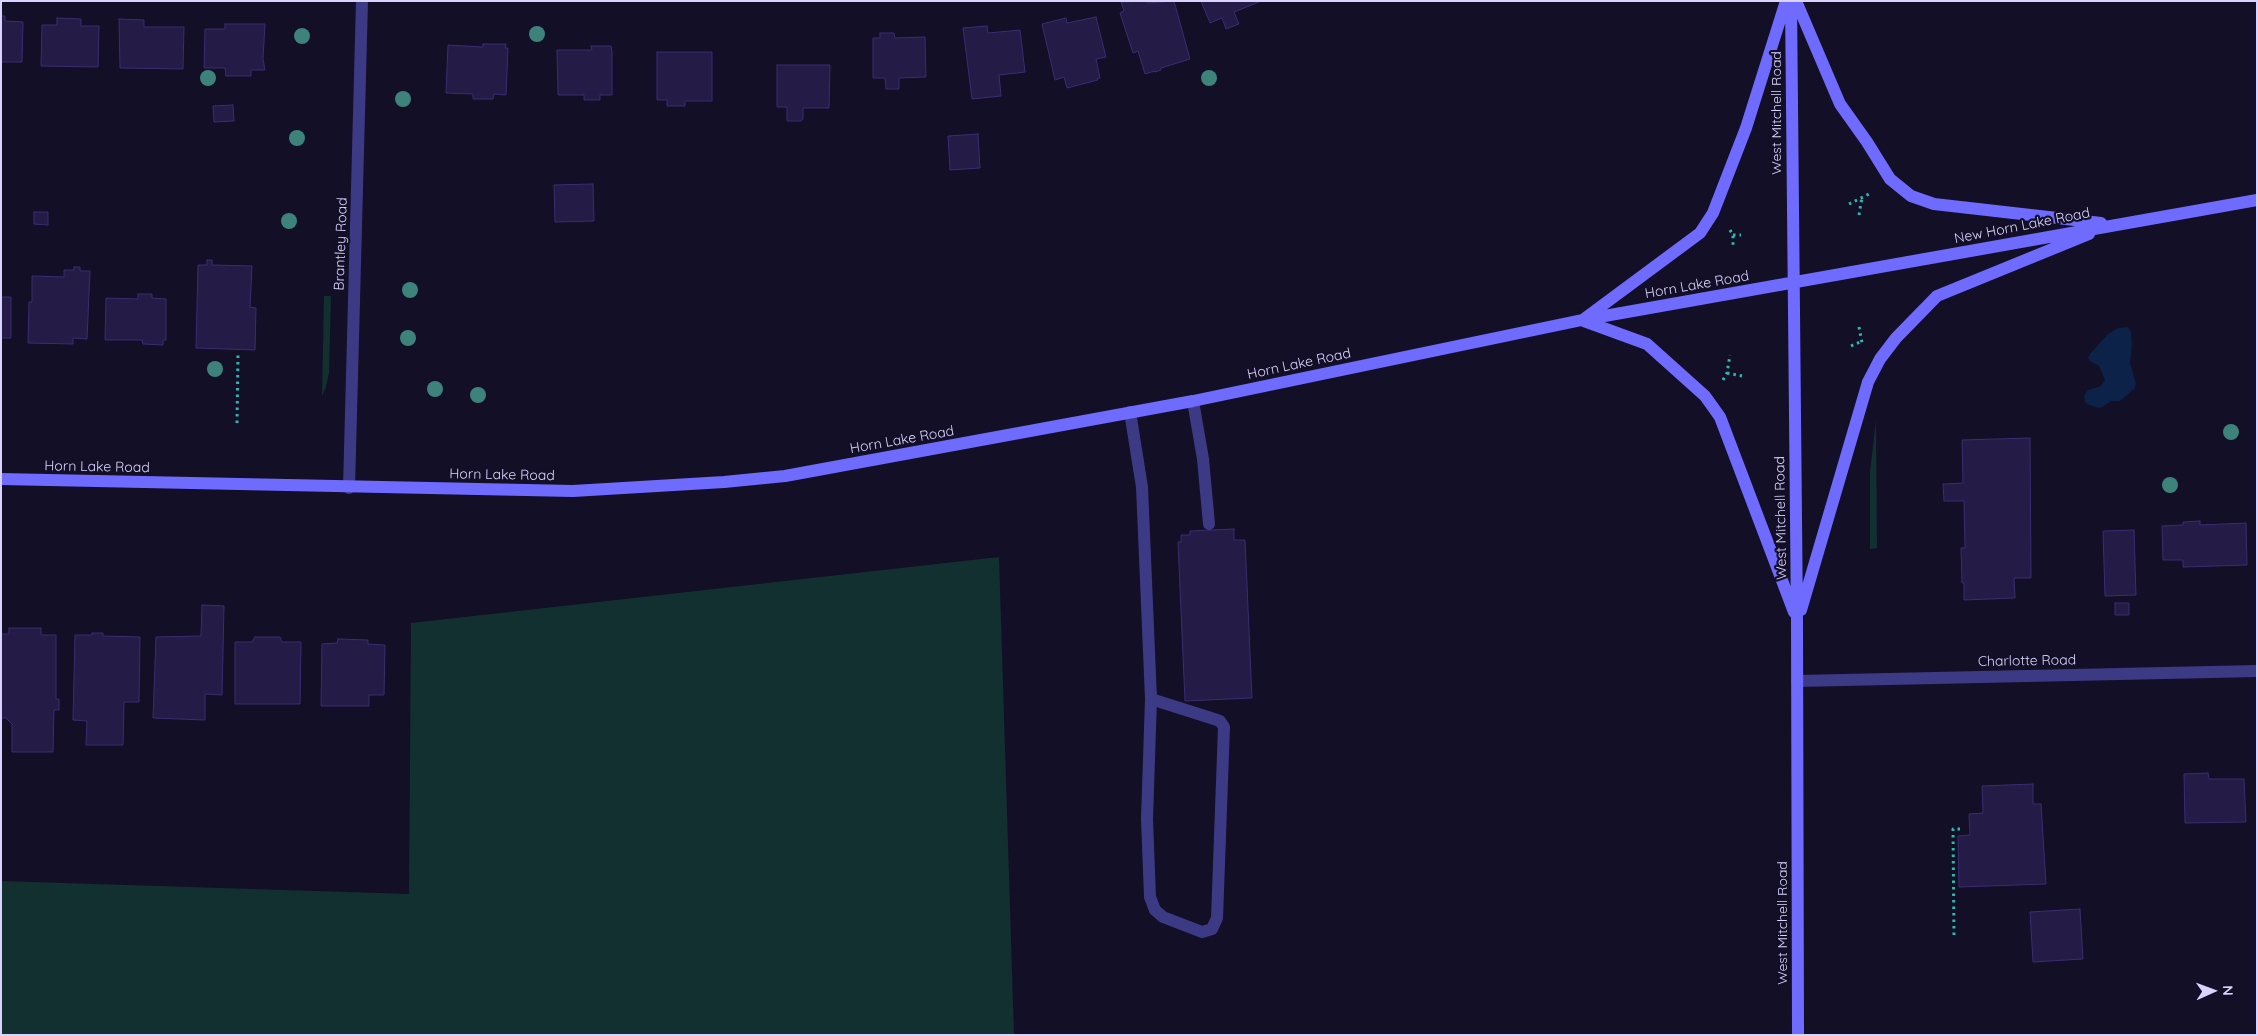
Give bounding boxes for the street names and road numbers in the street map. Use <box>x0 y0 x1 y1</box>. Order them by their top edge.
street label: West Mitchell Road <box>1769 51 1785 175</box>
street label: Brantley Road <box>331 197 351 291</box>
street label: New Horn Lake Road <box>1953 205 2091 247</box>
street label: Horn Lake Road <box>1644 268 1750 302</box>
street label: Horn Lake Road <box>1246 345 1352 383</box>
street label: Horn Lake Road <box>849 423 955 457</box>
street label: West Mitchell Road <box>1772 456 1790 580</box>
street label: Horn Lake Road <box>44 458 150 476</box>
street label: Horn Lake Road <box>449 466 555 484</box>
street label: Charlotte Road <box>1978 652 2076 670</box>
street label: West Mitchell Road <box>1775 861 1791 985</box>

